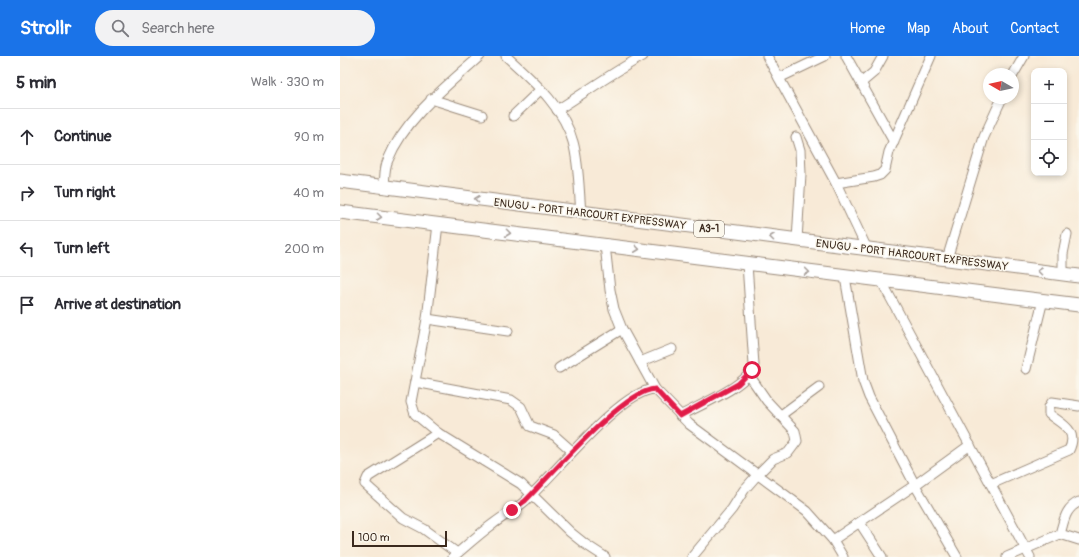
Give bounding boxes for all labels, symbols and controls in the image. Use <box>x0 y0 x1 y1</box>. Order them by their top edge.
search box <box>95 10 375 46</box>
text: Strollr <box>20 16 71 40</box>
icon: search <box>109 17 131 39</box>
text: Search here <box>141 19 214 38</box>
text: Home <box>850 20 885 37</box>
text: Map <box>907 20 930 37</box>
text: About <box>952 20 988 37</box>
text: Contact <box>1010 20 1059 37</box>
north arrow <box>983 68 1019 104</box>
map controls <box>1031 68 1067 176</box>
button: + <box>1031 68 1067 104</box>
text: 5 min <box>16 72 56 93</box>
text: Walk · 330 m <box>251 74 324 90</box>
button: − <box>1031 104 1067 140</box>
icon: ahead <box>16 126 38 148</box>
text: Continue <box>54 127 112 146</box>
text: 90 m <box>294 129 324 145</box>
button: locate <box>1031 140 1067 176</box>
icon: right <box>16 182 38 204</box>
text: Turn right <box>54 183 115 202</box>
text: 40 m <box>293 185 324 201</box>
one-way arrow <box>474 195 480 204</box>
street label: ENUGU - PORT HARCOURT EXPRESSWAY <box>493 196 688 232</box>
one-way arrow <box>376 212 382 221</box>
road number: A3-1 <box>694 221 724 237</box>
one-way arrow <box>505 228 511 237</box>
one-way arrow <box>769 233 776 242</box>
street label: ENUGU - PORT HARCOURT EXPRESSWAY <box>815 237 1010 273</box>
icon: left <box>16 238 38 260</box>
text: Turn left <box>54 239 110 258</box>
text: 200 m <box>285 241 324 257</box>
one-way arrow <box>634 244 640 253</box>
one-way arrow <box>804 267 810 276</box>
one-way arrow <box>1037 267 1043 276</box>
icon: arrive <box>16 294 38 316</box>
text: Arrive at destination <box>54 295 181 314</box>
route start <box>743 361 761 379</box>
route end <box>503 501 521 519</box>
scale bar <box>352 529 447 548</box>
text: 100 m <box>358 531 389 544</box>

